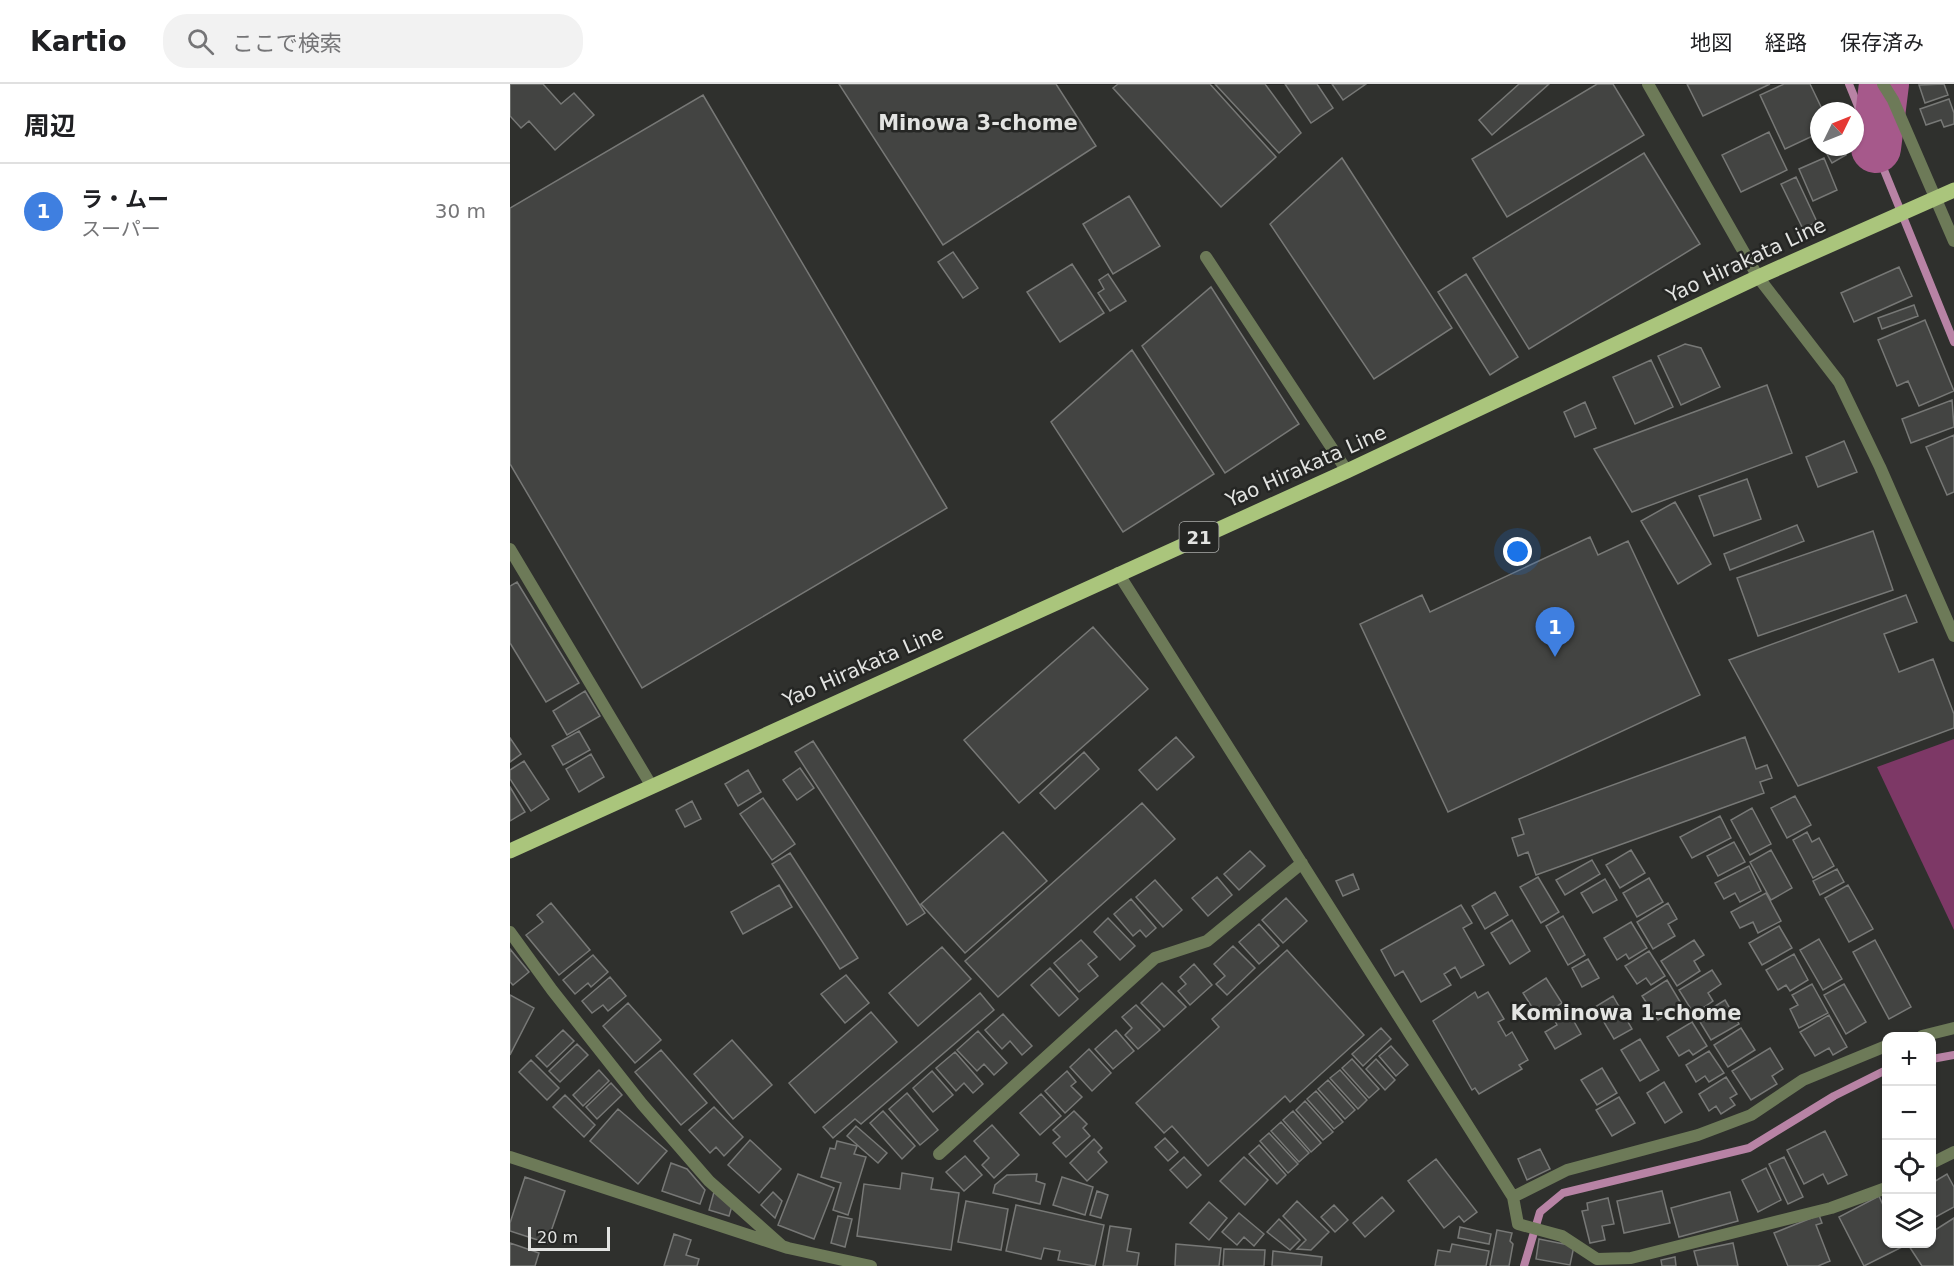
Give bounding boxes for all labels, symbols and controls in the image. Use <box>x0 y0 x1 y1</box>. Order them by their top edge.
search box <box>163 14 583 68</box>
text: Kartio <box>30 25 127 58</box>
icon: search <box>184 25 217 58</box>
text: ここで検索 <box>232 31 342 56</box>
text: 地図 <box>1690 31 1732 55</box>
text: 経路 <box>1765 31 1807 55</box>
text: 保存済み <box>1840 31 1924 55</box>
north arrow <box>1810 102 1864 156</box>
text: 周辺 <box>24 111 76 141</box>
district label: Minowa 3-chome <box>878 111 1078 135</box>
text: ラ・ムー <box>81 187 169 212</box>
text: 1 <box>37 199 50 223</box>
text: 30 m <box>435 199 486 223</box>
street label: Yao Hirakata Line <box>1662 213 1829 308</box>
text: スーパー <box>81 217 161 241</box>
street label: Yao Hirakata Line <box>1221 420 1390 513</box>
road number: 21 <box>1180 522 1218 552</box>
your location <box>1503 537 1532 566</box>
pin: 1 <box>1536 608 1574 657</box>
street label: Yao Hirakata Line <box>778 620 947 713</box>
district label: Kominowa 1-chome <box>1511 1001 1741 1025</box>
map controls <box>1882 1032 1936 1248</box>
button: + <box>1882 1032 1936 1086</box>
button: − <box>1882 1086 1936 1140</box>
button: locate <box>1882 1140 1936 1194</box>
button: layers <box>1882 1194 1936 1248</box>
scale bar <box>528 1224 610 1252</box>
text: 20 m <box>537 1228 578 1247</box>

